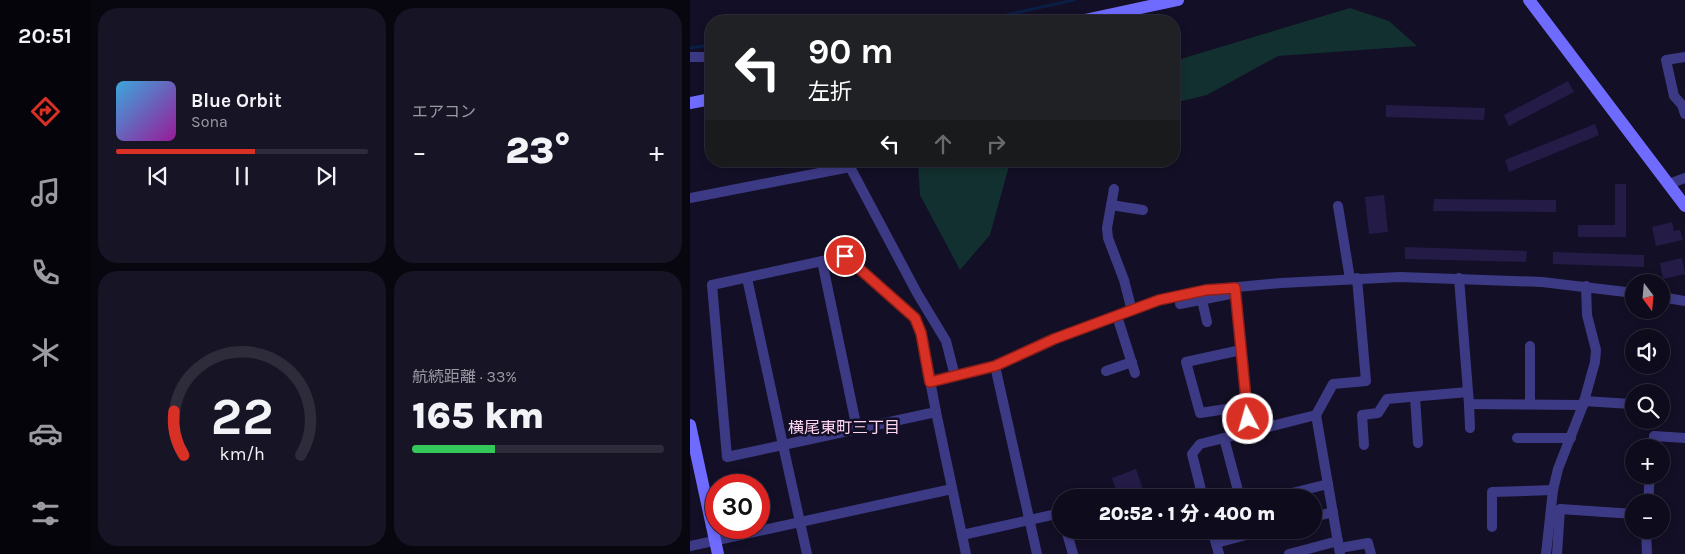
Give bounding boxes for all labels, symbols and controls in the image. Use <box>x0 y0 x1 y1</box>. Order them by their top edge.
text: 20:51 <box>18 23 72 49</box>
text: 90 m <box>808 31 894 72</box>
icon: left <box>725 35 790 100</box>
text: 左折 <box>808 79 852 105</box>
text: Blue Orbit <box>191 90 282 112</box>
icon: directions <box>28 94 63 129</box>
text: エアコン <box>412 102 476 121</box>
text: Sona <box>191 112 228 131</box>
text: 23° <box>505 128 571 173</box>
icon: left <box>876 130 904 158</box>
icon: ahead <box>929 130 957 158</box>
icon: right <box>982 130 1010 158</box>
text: − <box>412 135 427 168</box>
text: + <box>649 135 664 168</box>
icon: previous <box>144 162 172 190</box>
icon: pause <box>228 162 256 190</box>
icon: next <box>312 162 340 190</box>
icon: music <box>28 175 63 210</box>
pin <box>824 235 866 277</box>
icon: arrive <box>831 242 859 270</box>
icon: phone <box>28 255 63 290</box>
north arrow <box>1625 274 1670 319</box>
map controls <box>1625 274 1670 539</box>
button: sound <box>1625 329 1670 374</box>
icon: climate <box>28 335 63 370</box>
text: 航続距離 · 33% <box>412 367 517 386</box>
button: search <box>1625 384 1670 429</box>
text: 22 <box>211 386 273 447</box>
position arrow <box>1221 392 1273 444</box>
text: 165 km <box>412 393 544 438</box>
icon: car <box>28 416 63 451</box>
district label: 横尾東町三丁目 <box>788 418 900 437</box>
button: + <box>1625 439 1670 484</box>
text: km/h <box>219 444 265 465</box>
speed limit sign: 30 <box>705 474 770 539</box>
button: − <box>1625 494 1670 539</box>
icon: filters <box>28 496 63 531</box>
text: 20:52 · 1 分 · 400 m <box>1099 503 1275 525</box>

